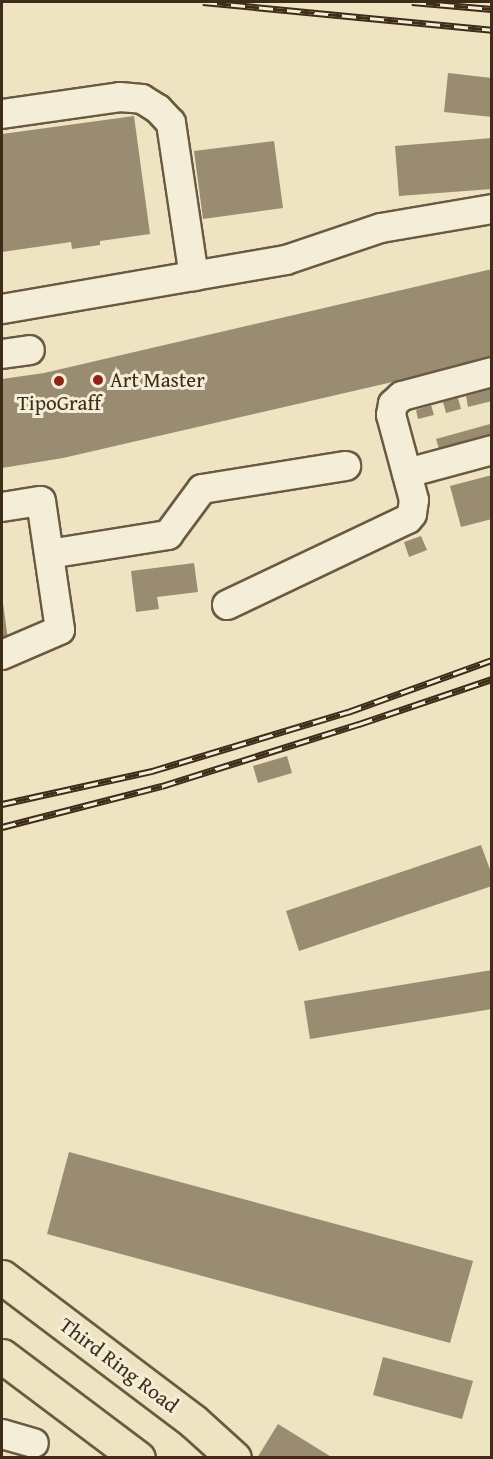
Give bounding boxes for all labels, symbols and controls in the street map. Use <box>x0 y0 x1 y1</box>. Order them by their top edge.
place label: Art Master <box>110 367 205 393</box>
marker: Art Master <box>91 373 105 387</box>
marker: TipoGraff <box>52 374 66 388</box>
place label: TipoGraff <box>17 390 101 416</box>
street label: Third Ring Road <box>55 1312 183 1418</box>

